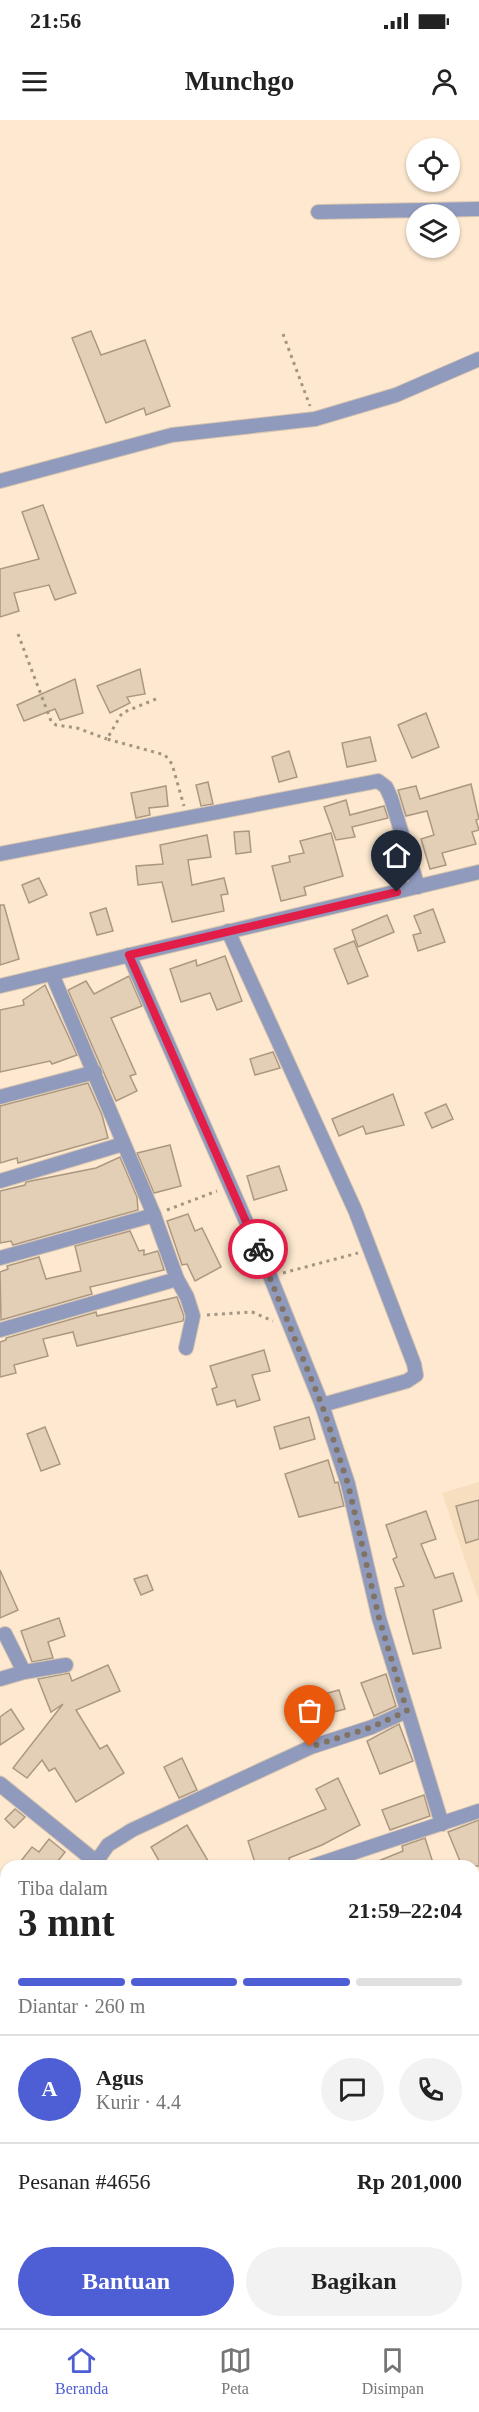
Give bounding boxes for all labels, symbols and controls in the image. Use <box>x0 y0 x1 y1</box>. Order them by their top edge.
text: 21:56 <box>30 8 81 33</box>
icon: menu <box>18 65 51 98</box>
icon: person <box>428 65 461 98</box>
text: Munchgo <box>185 66 294 96</box>
map controls <box>406 138 460 258</box>
button: locate <box>406 138 460 192</box>
button: layers <box>406 204 460 258</box>
pin <box>371 830 422 892</box>
icon: home <box>380 839 413 872</box>
courier <box>228 1219 288 1279</box>
icon: bike <box>242 1233 275 1266</box>
pin <box>284 1685 335 1747</box>
icon: bag <box>293 1694 326 1727</box>
text: Tiba dalam <box>18 1877 108 1899</box>
text: 21:59–22:04 <box>348 1898 462 1923</box>
text: 3 mnt <box>18 1901 114 1944</box>
text: Diantar · 260 m <box>18 1995 145 2017</box>
button: chat <box>321 2058 384 2121</box>
button: phone <box>399 2058 462 2121</box>
text: Agus <box>96 2065 144 2090</box>
text: A <box>42 2076 57 2101</box>
text: Kurir · 4.4 <box>96 2091 181 2113</box>
text: Pesanan #4656 <box>18 2169 151 2194</box>
text: Rp 201,000 <box>357 2169 462 2194</box>
button: Bantuan <box>18 2247 234 2316</box>
button: Bagikan <box>246 2247 462 2316</box>
tab: Beranda <box>55 2344 108 2398</box>
tab: Peta <box>219 2344 252 2398</box>
tab: Disimpan <box>362 2344 424 2398</box>

